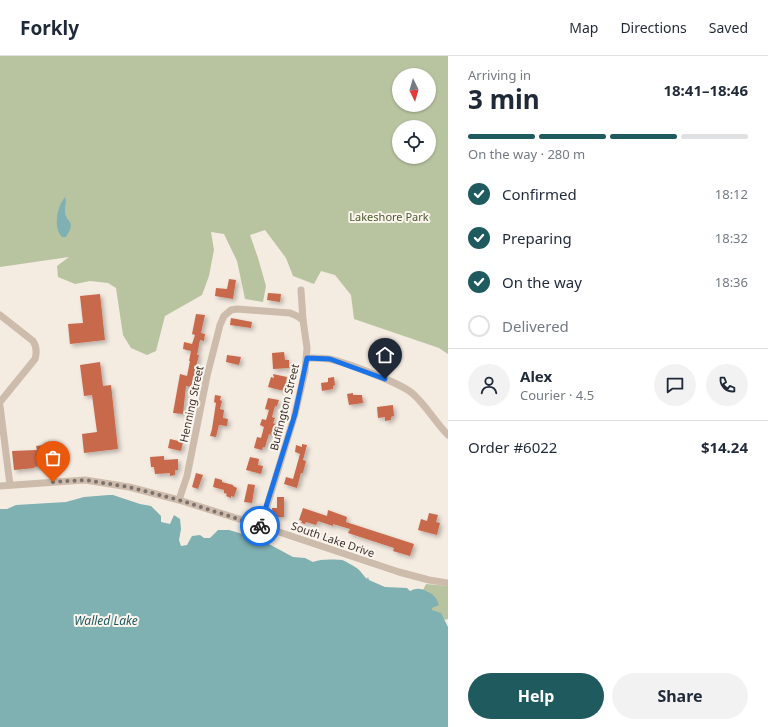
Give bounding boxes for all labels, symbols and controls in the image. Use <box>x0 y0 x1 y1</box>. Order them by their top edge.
text: Forkly <box>20 15 79 41</box>
text: Map <box>569 18 598 37</box>
text: Directions <box>620 18 687 37</box>
text: Saved <box>709 18 748 37</box>
text: Arriving in <box>468 66 531 84</box>
north arrow <box>392 68 436 112</box>
map controls <box>392 68 436 164</box>
text: 18:41–18:46 <box>663 80 748 100</box>
text: 3 min <box>468 81 540 117</box>
button: locate <box>392 120 436 164</box>
text: On the way · 280 m <box>468 145 585 163</box>
icon: check <box>468 183 490 205</box>
text: Confirmed <box>502 184 577 204</box>
text: 18:12 <box>715 185 748 203</box>
park label: Lakeshore Park <box>349 209 429 224</box>
icon: check <box>468 227 490 249</box>
text: Preparing <box>502 228 572 248</box>
text: 18:32 <box>715 229 748 247</box>
icon: check <box>468 271 490 293</box>
text: On the way <box>502 272 582 292</box>
text: 18:36 <box>715 273 748 291</box>
text: Delivered <box>502 316 569 336</box>
pin <box>368 338 402 379</box>
icon: home <box>374 344 396 366</box>
street label: Buffington Street <box>266 362 302 452</box>
street label: Henning Street <box>176 364 206 444</box>
button: person <box>468 364 510 406</box>
button: chat <box>654 364 696 406</box>
button: phone <box>706 364 748 406</box>
text: Alex <box>520 366 552 386</box>
text: Courier · 4.5 <box>520 386 594 404</box>
text: Order #6022 <box>468 437 557 457</box>
text: $14.24 <box>701 437 748 457</box>
pin <box>36 441 70 482</box>
icon: bag <box>42 447 64 469</box>
courier <box>240 506 280 546</box>
icon: bike <box>249 515 271 537</box>
street label: South Lake Drive <box>289 518 377 560</box>
water label: Walled Lake <box>74 612 138 629</box>
button: Help <box>468 673 604 719</box>
button: Share <box>612 673 748 719</box>

